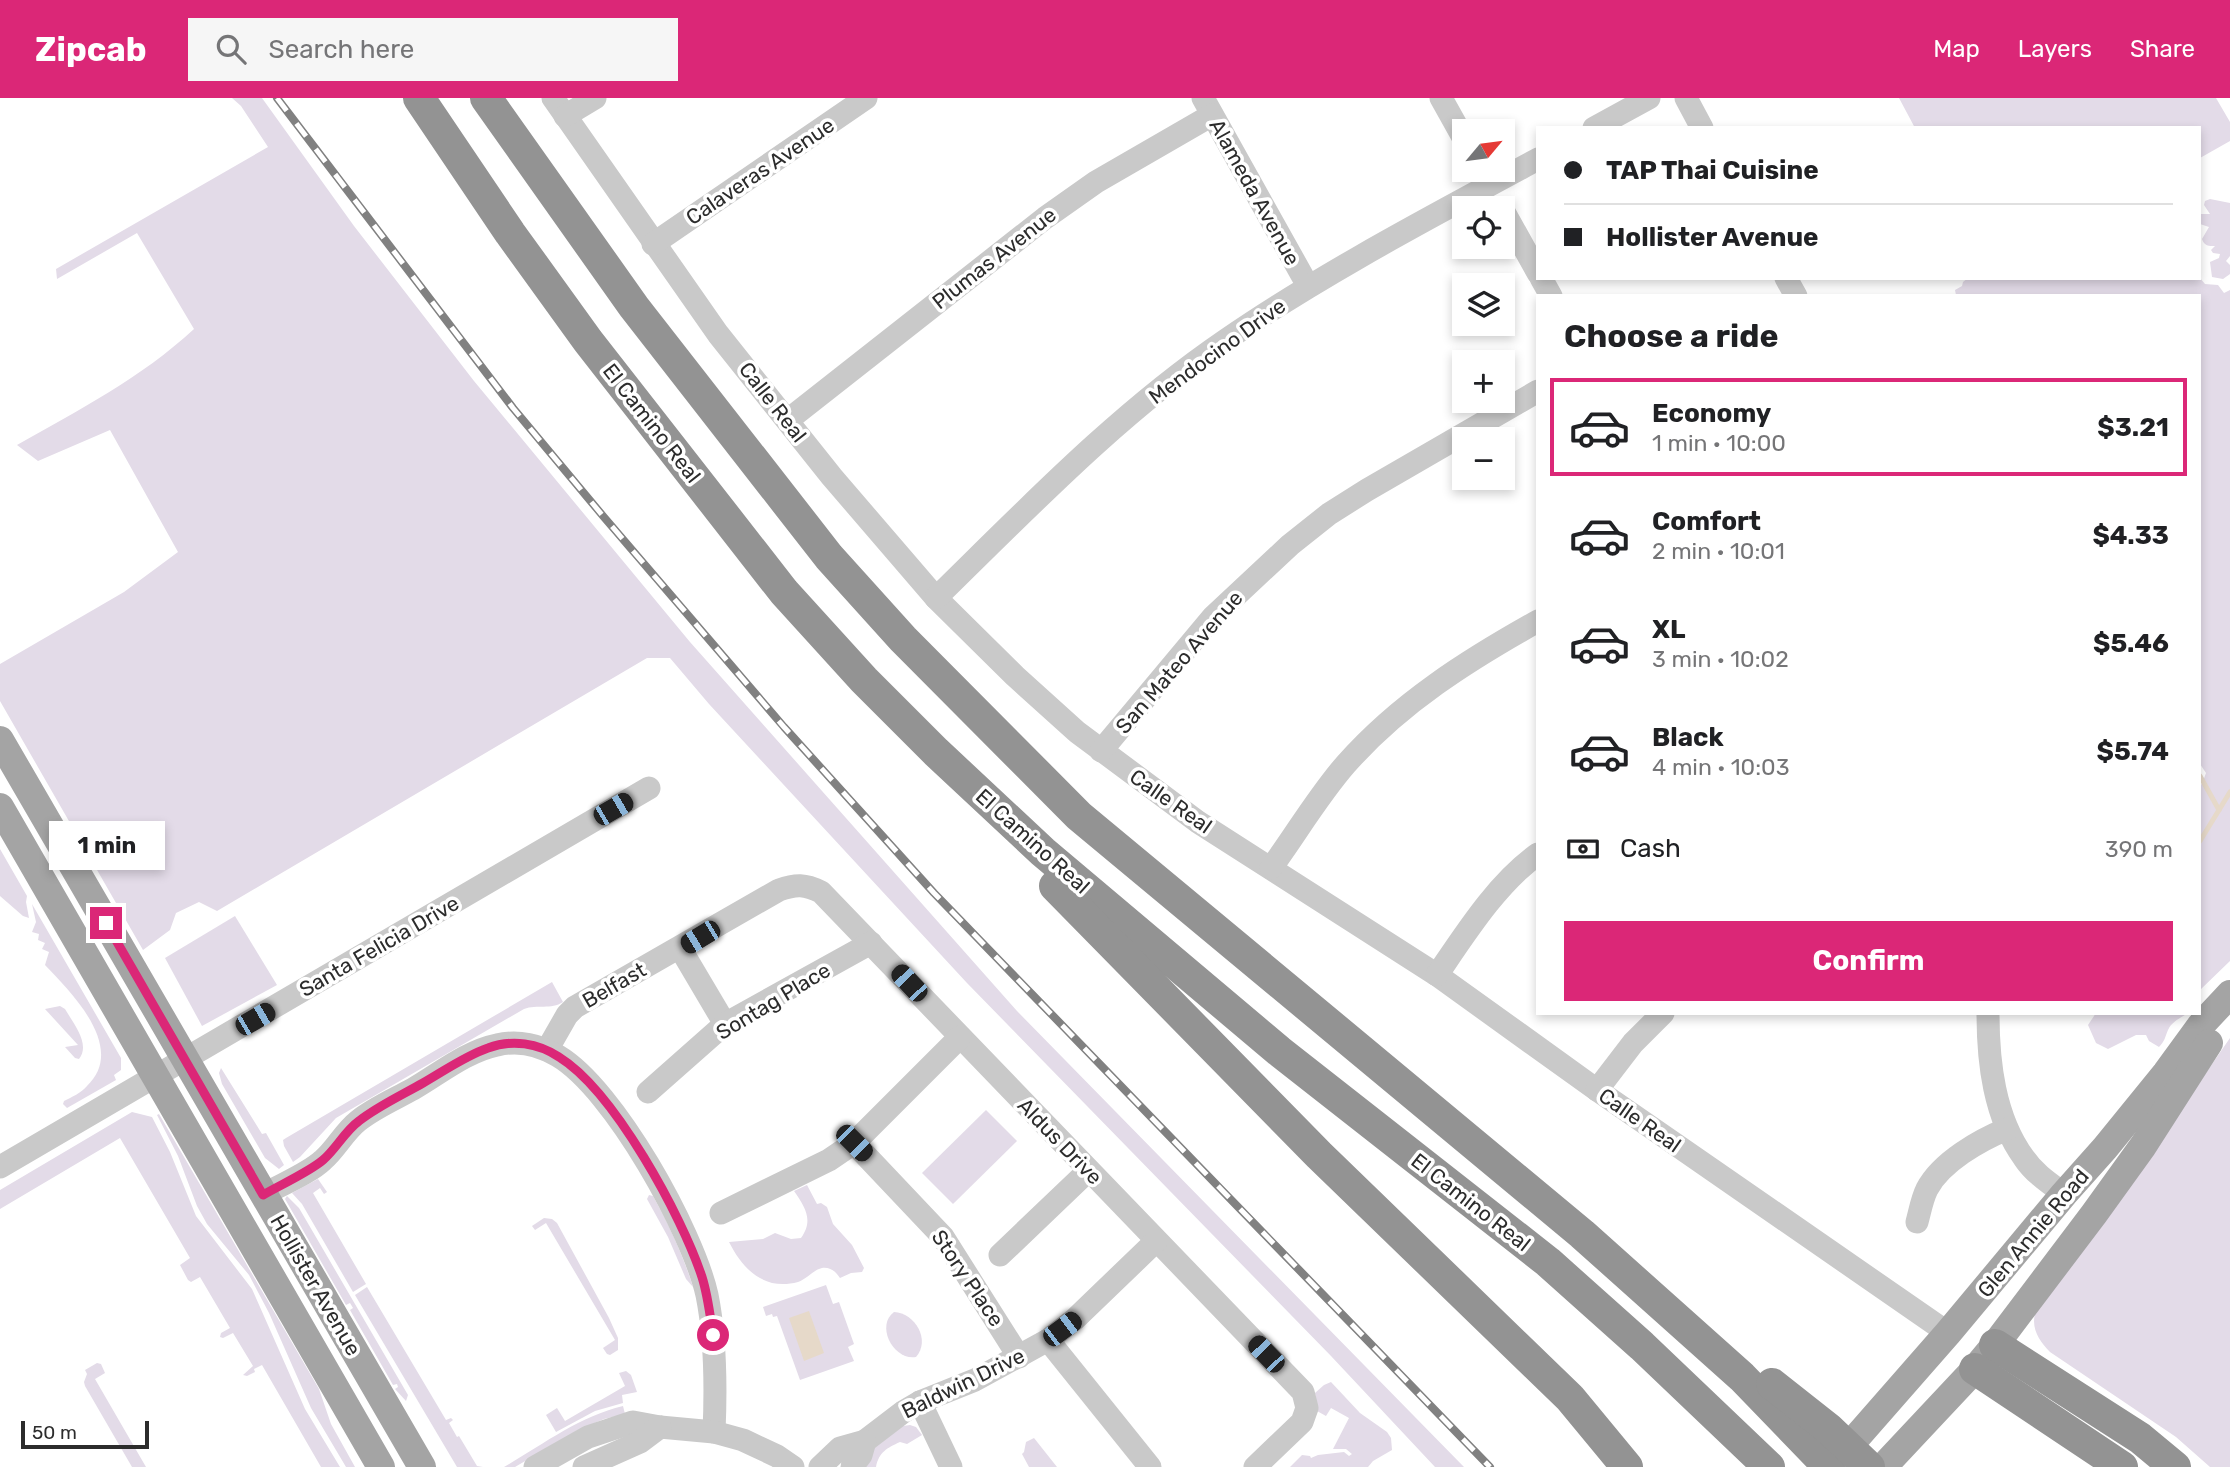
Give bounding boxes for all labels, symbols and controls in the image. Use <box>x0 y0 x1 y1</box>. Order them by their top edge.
search box <box>188 18 678 81</box>
text: Zipcab <box>35 30 146 69</box>
icon: search <box>212 30 250 68</box>
text: Search here <box>268 34 414 65</box>
text: Map <box>1933 35 1980 63</box>
text: Layers <box>2018 35 2092 63</box>
text: Share <box>2130 35 2195 63</box>
street label: Calaveras Avenue <box>681 112 839 230</box>
street label: Alameda Avenue <box>1204 114 1306 270</box>
north arrow <box>1452 119 1516 182</box>
map controls <box>1452 119 1515 490</box>
text: TAP Thai Cuisine <box>1606 155 1819 186</box>
button: locate <box>1452 196 1515 259</box>
street label: Plumas Avenue <box>927 202 1061 314</box>
text: Hollister Avenue <box>1606 222 1819 253</box>
button: layers <box>1452 273 1515 336</box>
street label: Mendocino Drive <box>1144 293 1290 409</box>
text: Choose a ride <box>1564 317 1778 355</box>
button: + <box>1452 350 1515 413</box>
street label: Calle Real <box>734 357 812 447</box>
street label: El Camino Real <box>598 358 706 488</box>
icon: car <box>1568 396 1631 459</box>
text: Economy <box>1652 398 1771 429</box>
text: $3.21 <box>2097 412 2169 443</box>
button: − <box>1452 427 1515 490</box>
text: 1 min · 10:00 <box>1652 429 1786 457</box>
icon: car <box>1568 504 1631 567</box>
text: Comfort <box>1652 506 1761 537</box>
text: $4.33 <box>2092 520 2169 551</box>
text: 2 min · 10:01 <box>1652 537 1785 565</box>
street label: San Mateo Avenue <box>1110 586 1248 738</box>
icon: car <box>1568 612 1631 675</box>
text: XL <box>1652 614 1685 645</box>
text: $5.46 <box>2093 628 2169 659</box>
text: 3 min · 10:02 <box>1652 645 1789 673</box>
icon: car <box>1568 720 1631 783</box>
text: Black <box>1652 722 1724 753</box>
text: $5.74 <box>2097 736 2169 767</box>
text: 4 min · 10:03 <box>1652 753 1790 781</box>
street label: Calle Real <box>1125 764 1217 838</box>
street label: El Camino Real <box>971 783 1095 899</box>
car <box>590 789 637 829</box>
callout: 1 min <box>48 822 164 870</box>
icon: cash <box>1564 830 1602 868</box>
text: 1 min <box>78 831 136 859</box>
text: Cash <box>1620 833 1681 864</box>
text: 390 m <box>2105 835 2173 863</box>
street label: Santa Felicia Drive <box>295 890 463 1002</box>
route end <box>90 907 122 939</box>
car <box>677 917 724 957</box>
button: Confirm <box>1564 921 2173 1001</box>
street label: Belfast <box>578 957 650 1013</box>
street label: Sontag Place <box>711 957 835 1045</box>
car <box>887 960 932 1006</box>
car <box>232 999 279 1039</box>
street label: Calle Real <box>1594 1083 1686 1157</box>
street label: Aldus Drive <box>1013 1093 1107 1189</box>
car <box>832 1121 877 1165</box>
street label: El Camino Real <box>1406 1148 1536 1256</box>
street label: Glen Annie Road <box>1972 1164 2094 1302</box>
street label: Hollister Avenue <box>266 1210 366 1360</box>
street label: Story Place <box>927 1225 1009 1331</box>
car <box>1039 1308 1086 1350</box>
route start <box>697 1319 729 1351</box>
car <box>1244 1332 1289 1376</box>
street label: Baldwin Drive <box>897 1342 1029 1424</box>
scale bar <box>21 1418 149 1450</box>
text: 50 m <box>32 1421 77 1444</box>

